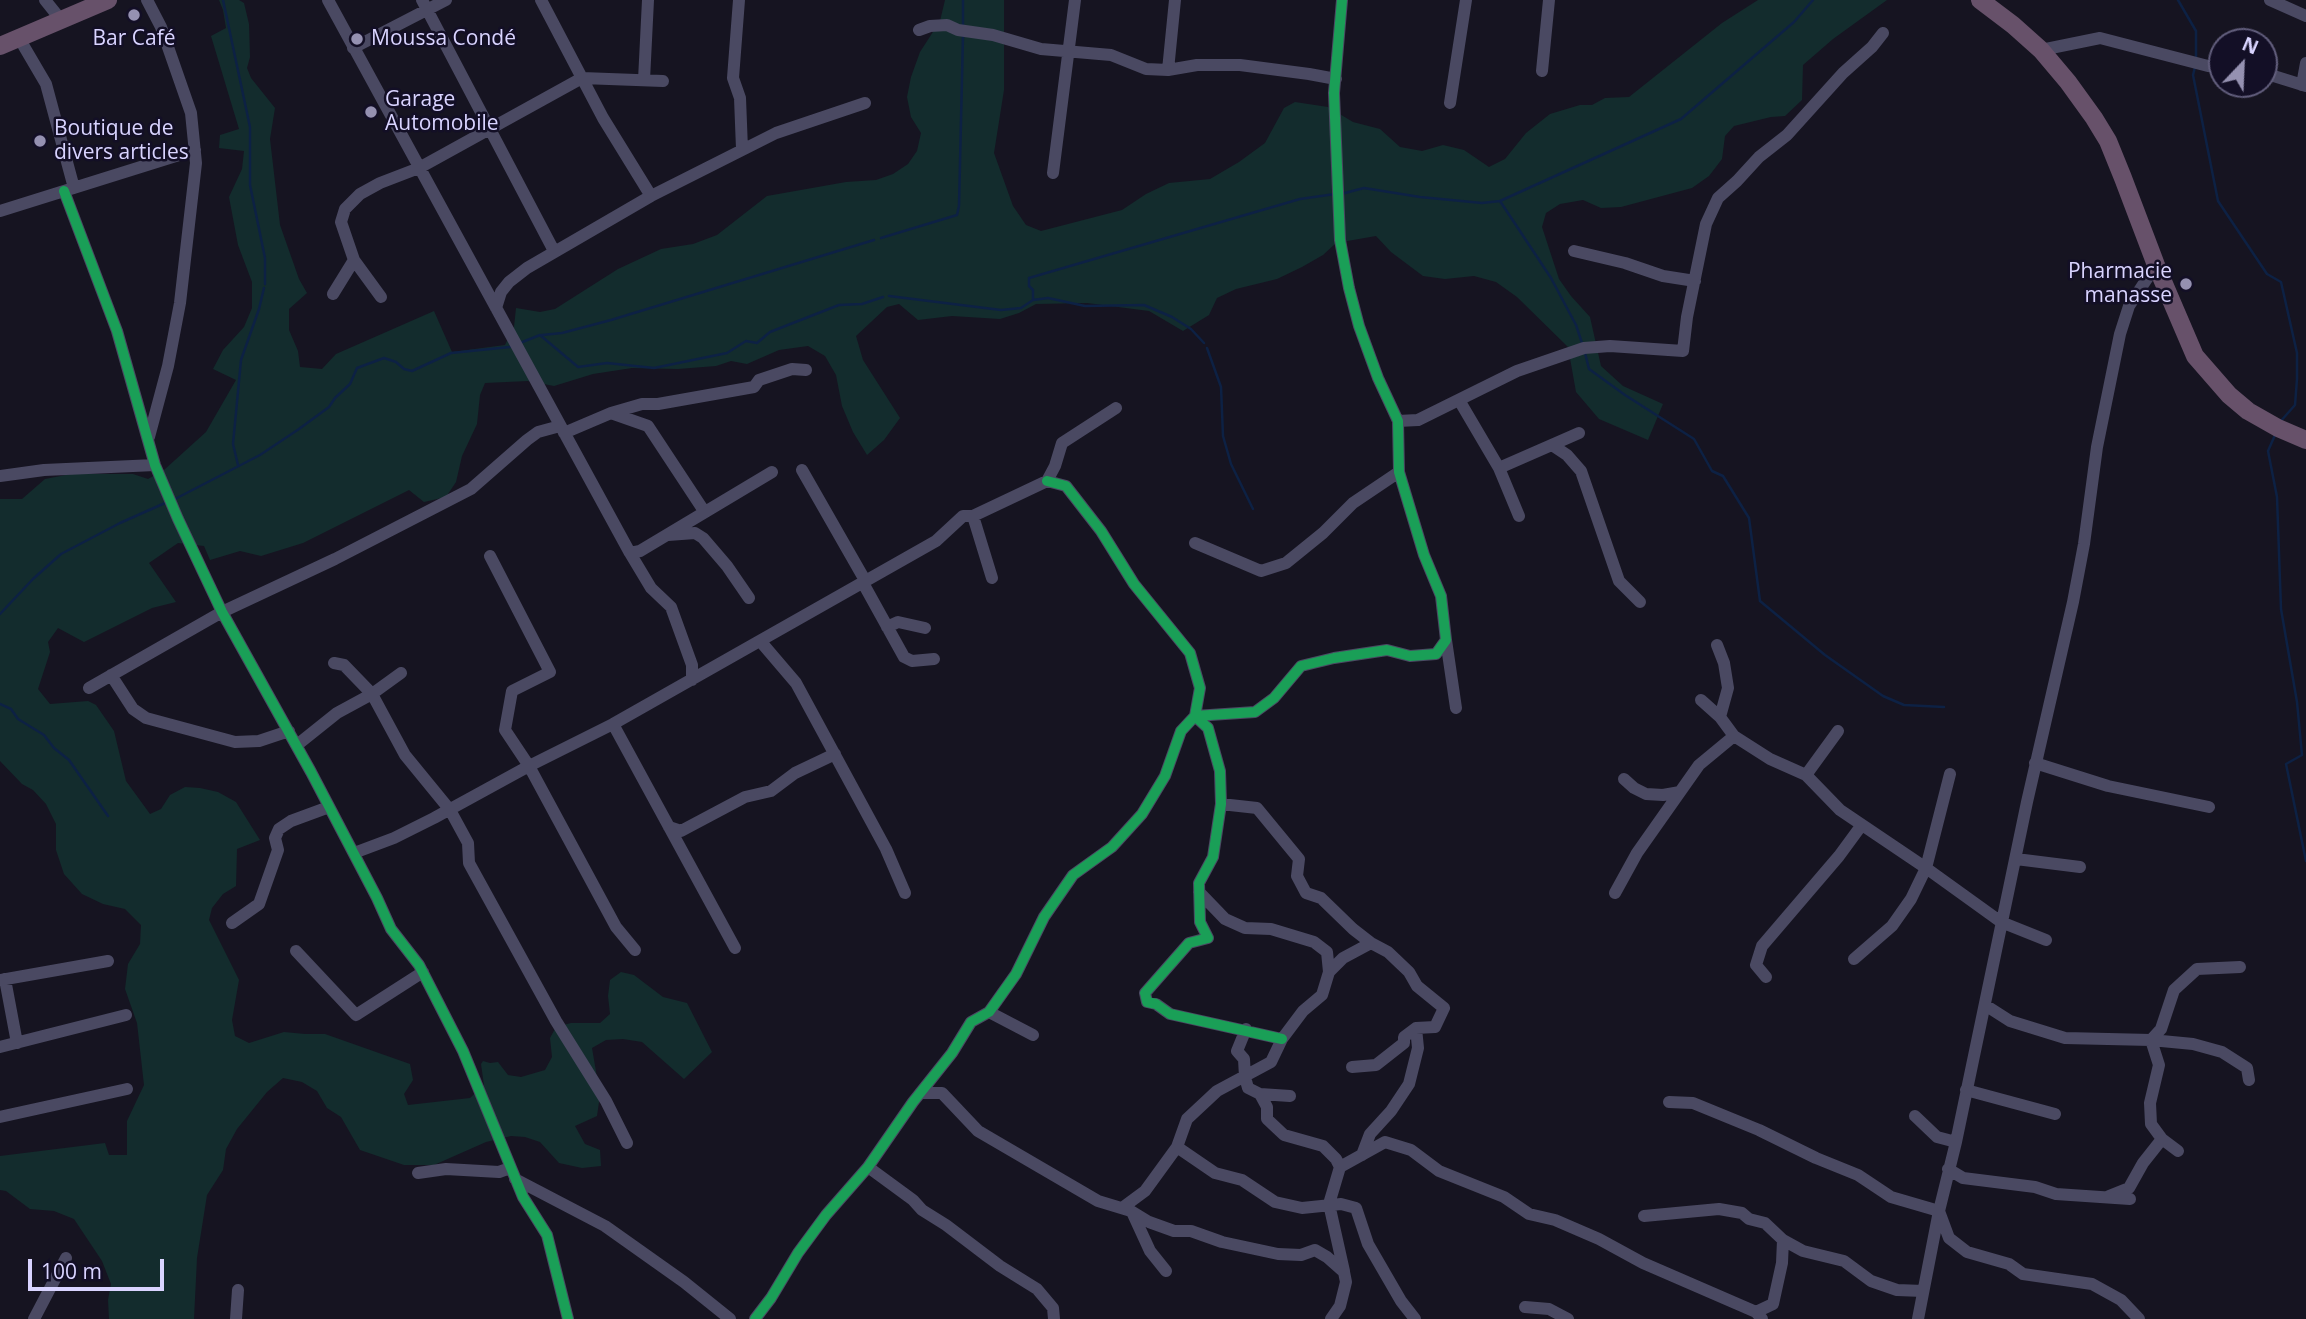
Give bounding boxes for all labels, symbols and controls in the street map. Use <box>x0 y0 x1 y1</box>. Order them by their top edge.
marker: Bar Café <box>126 7 142 23</box>
place label: Bar Café <box>92 26 176 52</box>
place label: Moussa Condé <box>371 26 516 52</box>
north arrow <box>2208 28 2278 98</box>
marker: Moussa Condé <box>349 31 365 47</box>
text: N <box>2238 31 2263 60</box>
place label: Garage Automobile <box>385 87 499 137</box>
marker: Garage Automobile <box>363 104 379 120</box>
place label: Boutique de divers articles <box>54 116 189 166</box>
marker: Boutique de divers articles <box>32 133 48 149</box>
place label: Pharmacie manasse <box>2068 259 2172 309</box>
marker: Pharmacie manasse <box>2178 276 2194 292</box>
scale bar <box>32 1246 168 1290</box>
text: 100 m <box>41 1257 102 1285</box>

